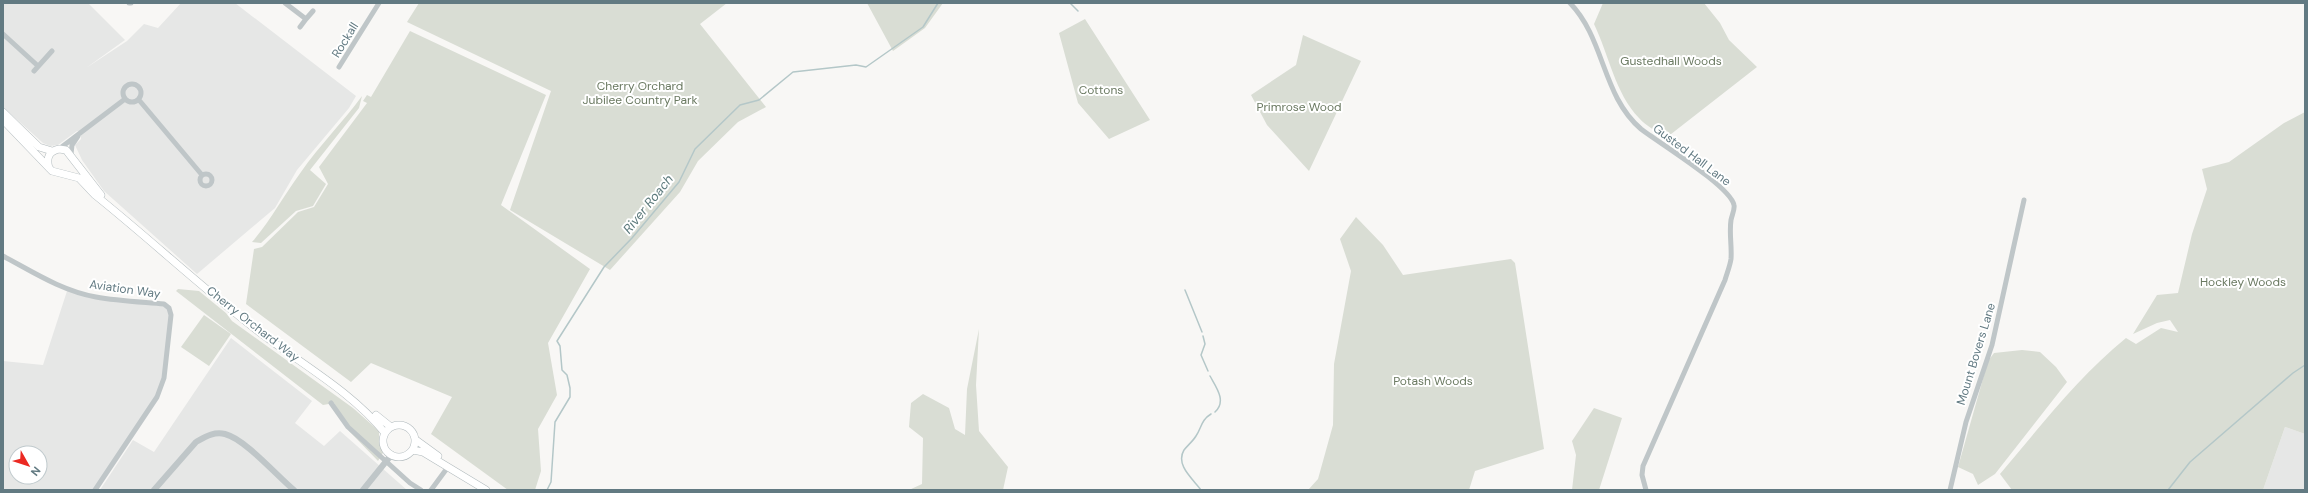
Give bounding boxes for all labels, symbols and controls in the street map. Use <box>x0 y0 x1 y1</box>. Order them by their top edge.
street label: Rockall <box>328 19 362 61</box>
park label: Gustedhall Woods <box>1620 53 1722 69</box>
park label: Cherry Orchard Jubilee Country Park <box>583 78 697 108</box>
park label: Cottons <box>1079 82 1123 98</box>
park label: Primrose Wood <box>1256 99 1342 115</box>
street label: Gusted Hall Lane <box>1650 120 1734 190</box>
water label: River Roach <box>619 171 677 237</box>
park label: Hockley Woods <box>2200 274 2286 290</box>
street label: Aviation Way <box>88 276 162 302</box>
street label: Cherry Orchard Way <box>203 283 303 366</box>
street label: Mount Bovers Lane <box>1953 301 1999 407</box>
park label: Potash Woods <box>1393 373 1473 389</box>
north arrow <box>8 445 48 485</box>
text: N <box>28 464 44 479</box>

